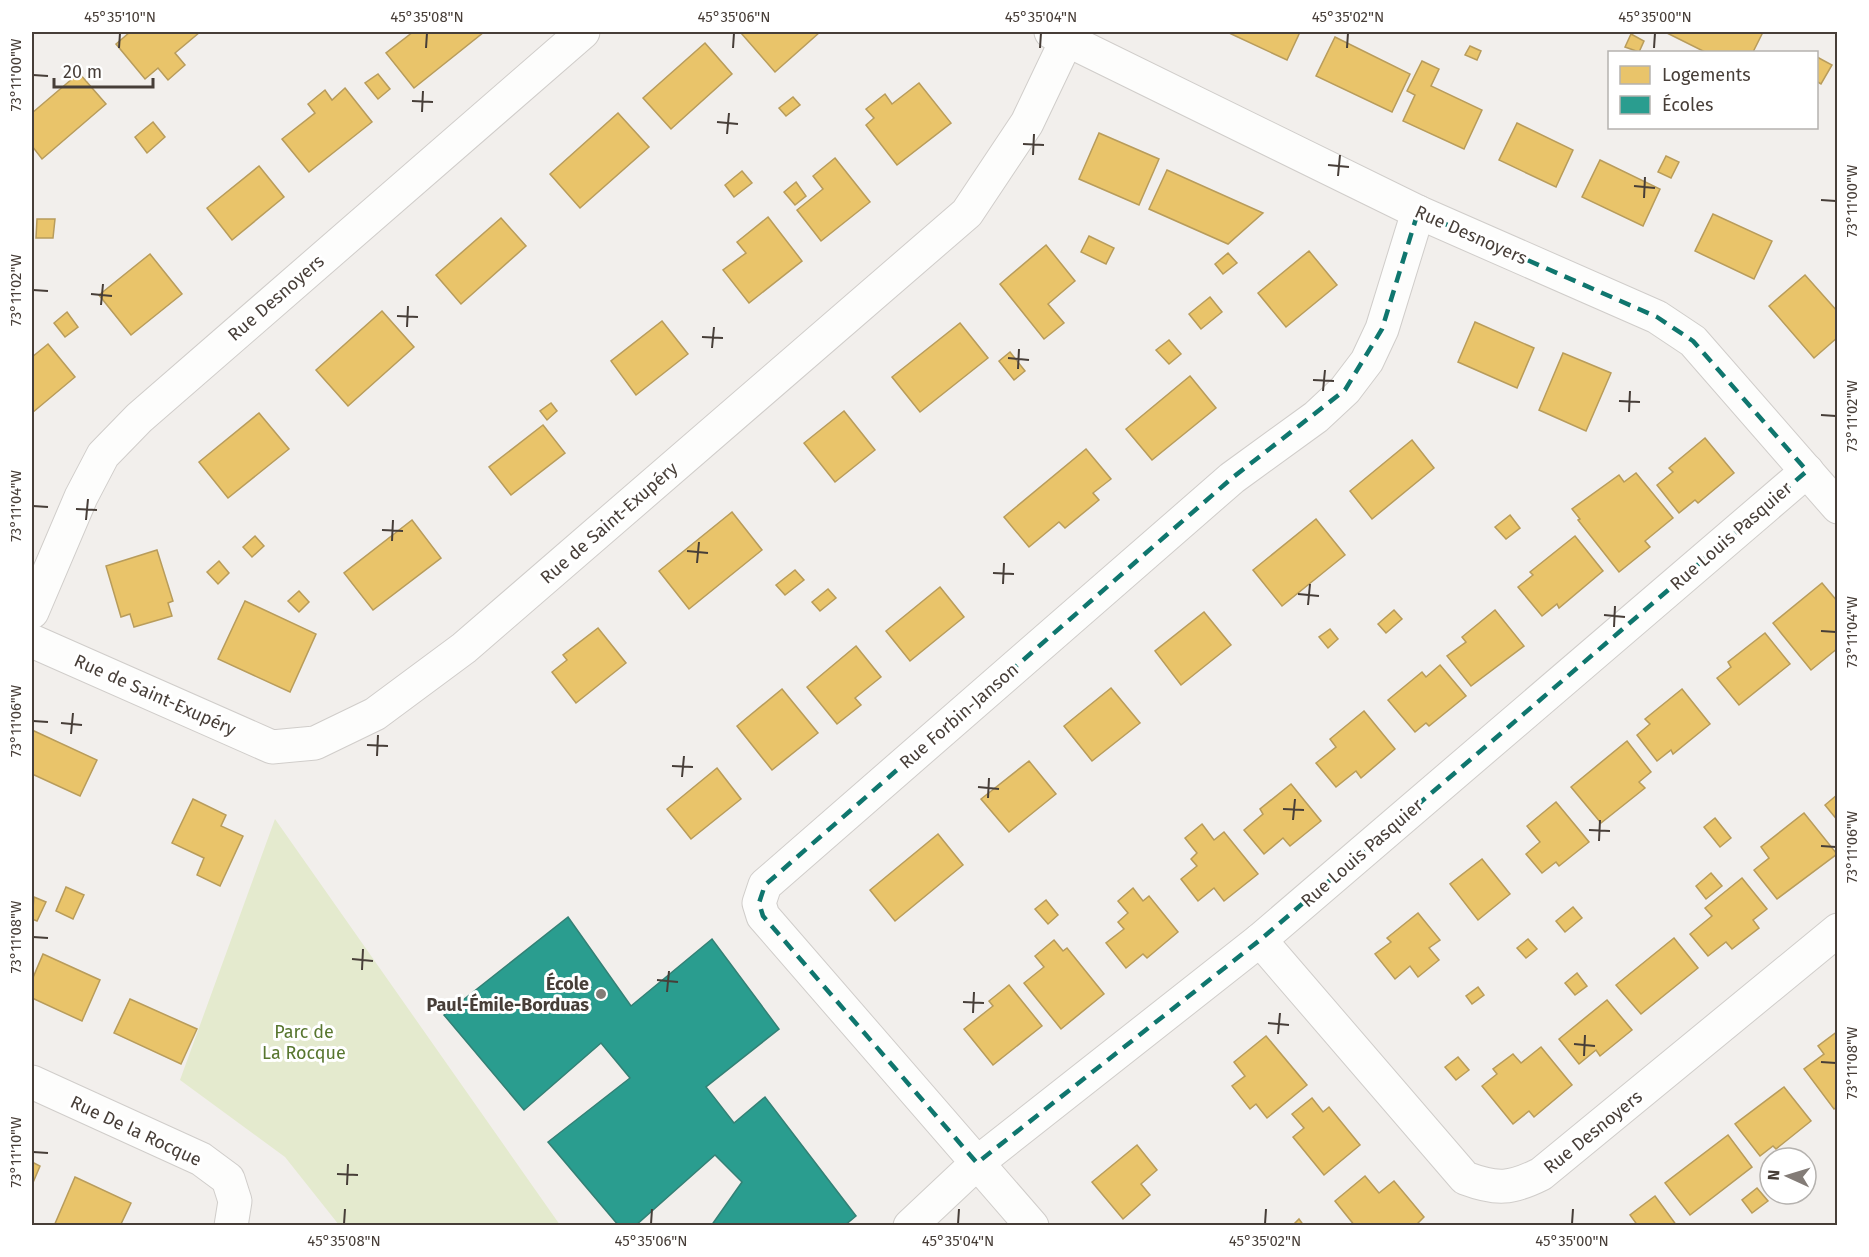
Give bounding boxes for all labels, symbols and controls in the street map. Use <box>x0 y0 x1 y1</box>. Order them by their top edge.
text: 45°35'10"N <box>84 8 156 26</box>
text: 45°35'08"N <box>390 8 464 26</box>
text: 45°35'06"N <box>697 8 771 26</box>
text: 45°35'04"N <box>1005 8 1077 26</box>
text: 45°35'02"N <box>1312 8 1384 26</box>
text: 45°35'00"N <box>1618 8 1692 26</box>
text: 73°11'00"W <box>7 38 25 111</box>
scale bar <box>54 51 153 89</box>
legend <box>1608 51 1818 129</box>
text: 20 m <box>63 61 102 83</box>
text: Logements <box>1662 64 1751 86</box>
text: Écoles <box>1662 93 1713 116</box>
text: 73°11'00"W <box>1843 164 1861 237</box>
street label: Rue Desnoyers <box>1412 200 1530 270</box>
street label: Rue Desnoyers <box>223 250 329 346</box>
text: 73°11'02"W <box>7 254 25 326</box>
text: 73°11'02"W <box>1843 380 1861 452</box>
street label: Rue de Saint-Exupéry <box>536 457 682 589</box>
text: 73°11'04"W <box>7 470 25 542</box>
street label: Rue Louis Pasquier <box>1666 477 1796 595</box>
text: 73°11'04"W <box>1843 596 1861 668</box>
street label: Rue de Saint-Exupéry <box>71 649 239 741</box>
street label: Rue Forbin-Janson <box>895 658 1023 774</box>
text: 73°11'06"W <box>7 684 25 757</box>
street label: Rue Louis Pasquier <box>1297 794 1427 912</box>
text: 73°11'06"W <box>1843 810 1861 883</box>
text: 73°11'08"W <box>7 900 25 973</box>
place label: École Paul-Émile-Borduas <box>427 972 589 1016</box>
marker: École Paul-Émile-Borduas <box>594 987 608 1001</box>
park label: Parc de La Rocque <box>262 1021 346 1064</box>
text: 73°11'08"W <box>1843 1026 1861 1099</box>
street label: Rue Desnoyers <box>1539 1086 1647 1178</box>
street label: Rue De la Rocque <box>67 1091 205 1171</box>
text: 73°11'10"W <box>7 1116 25 1188</box>
north arrow <box>1758 1146 1818 1206</box>
text: N <box>1764 1169 1783 1181</box>
text: 45°35'08"N <box>307 1232 381 1250</box>
text: 45°35'06"N <box>614 1232 688 1250</box>
text: 45°35'04"N <box>922 1232 994 1250</box>
text: 45°35'02"N <box>1229 1232 1301 1250</box>
text: 45°35'00"N <box>1535 1232 1609 1250</box>

